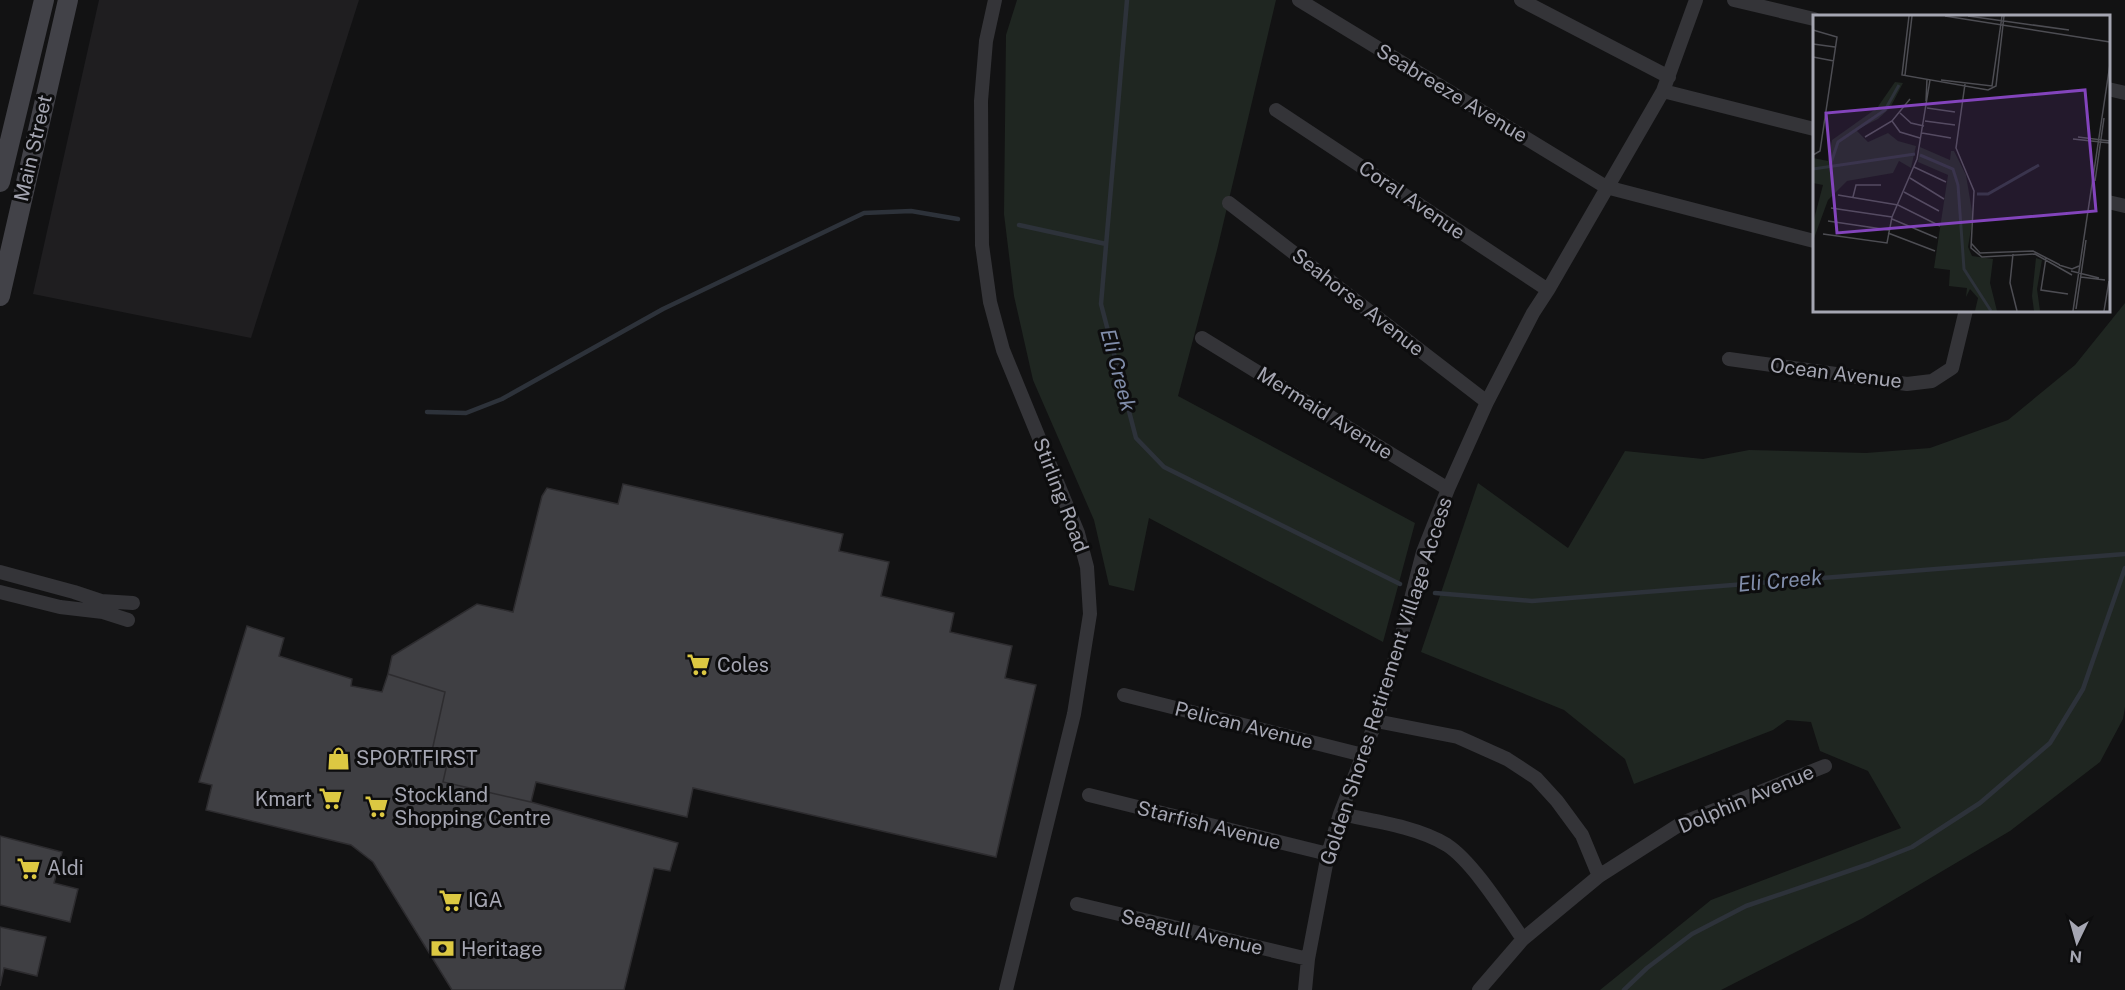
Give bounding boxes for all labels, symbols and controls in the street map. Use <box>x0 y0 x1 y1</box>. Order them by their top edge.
inset map <box>1813 15 2110 312</box>
street label: Seabreeze Avenue <box>1372 38 1532 148</box>
street label: Main Street <box>9 92 57 204</box>
street label: Coral Avenue <box>1354 156 1470 244</box>
street label: Seahorse Avenue <box>1287 243 1429 361</box>
water label: Eli Creek <box>1095 326 1142 415</box>
street label: Ocean Avenue <box>1769 353 1903 393</box>
street label: Mermaid Avenue <box>1253 362 1397 464</box>
street label: Stirling Road <box>1028 434 1094 556</box>
street label: Golden Shores Retirement Village Access <box>1315 494 1457 868</box>
water label: Eli Creek <box>1737 564 1824 597</box>
supermarket icon: Coles <box>686 652 712 678</box>
place label: Coles <box>717 653 769 677</box>
street label: Pelican Avenue <box>1172 696 1316 754</box>
shop icon: SPORTFIRST <box>325 745 351 771</box>
place label: SPORTFIRST <box>356 746 478 770</box>
street label: Dolphin Avenue <box>1675 760 1817 838</box>
place label: Stockland Shopping Centre <box>394 783 551 830</box>
supermarket icon: Kmart <box>317 786 343 812</box>
place label: Kmart <box>255 787 312 811</box>
supermarket icon: Stockland Shopping Centre <box>363 793 389 819</box>
street label: Starfish Avenue <box>1135 796 1283 854</box>
supermarket icon: Aldi <box>16 855 42 881</box>
place label: Aldi <box>47 856 84 880</box>
supermarket icon: IGA <box>437 887 463 913</box>
place label: IGA <box>468 888 503 912</box>
street label: Seagull Avenue <box>1119 904 1265 960</box>
north arrow <box>2047 912 2107 972</box>
bank icon: Heritage <box>430 936 456 962</box>
place label: Heritage <box>461 937 543 961</box>
text: N <box>2069 946 2083 966</box>

